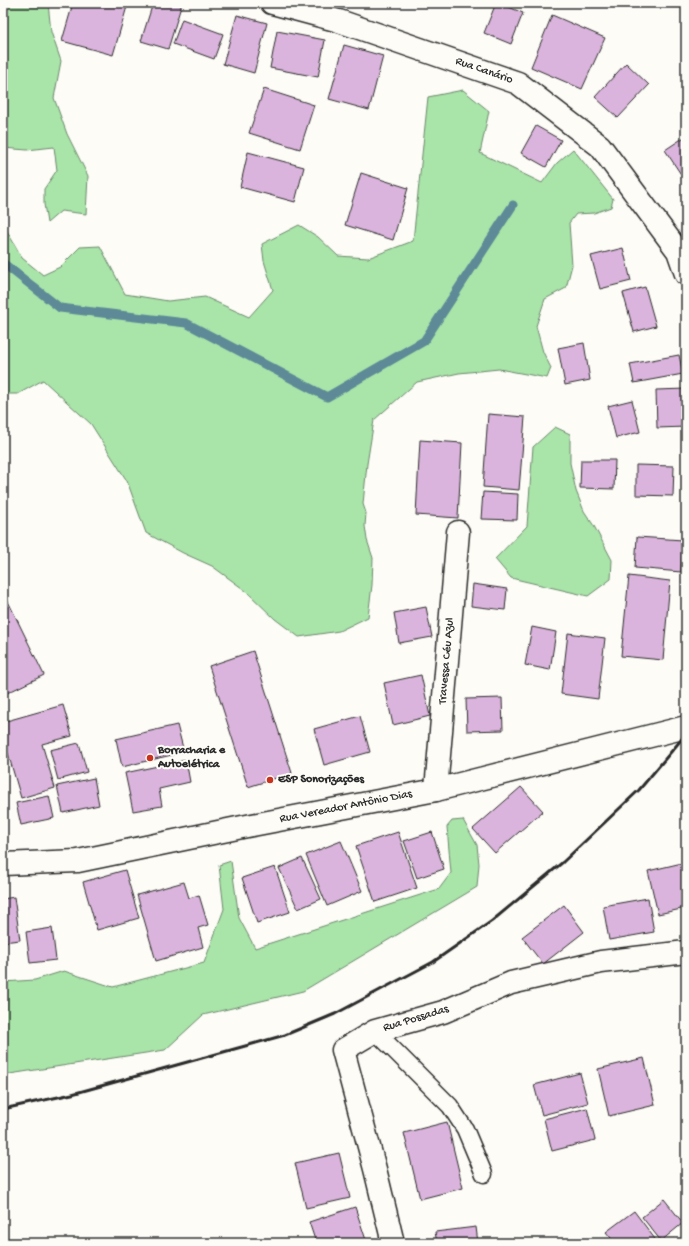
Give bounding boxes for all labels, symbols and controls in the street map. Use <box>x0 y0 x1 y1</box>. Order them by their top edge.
street label: Rua Canário <box>453 55 515 87</box>
street label: Travessa Céu Azul <box>436 617 458 706</box>
place label: Borracharia e Autoelétrica <box>157 744 226 772</box>
marker: Borracharia e Autoelétrica <box>145 753 155 763</box>
place label: ESP Sonorizações <box>277 773 365 787</box>
marker: ESP Sonorizações <box>265 775 275 785</box>
street label: Rua Vereador Antônio Dias <box>279 787 414 827</box>
street label: Rua Possadas <box>381 1002 451 1036</box>

